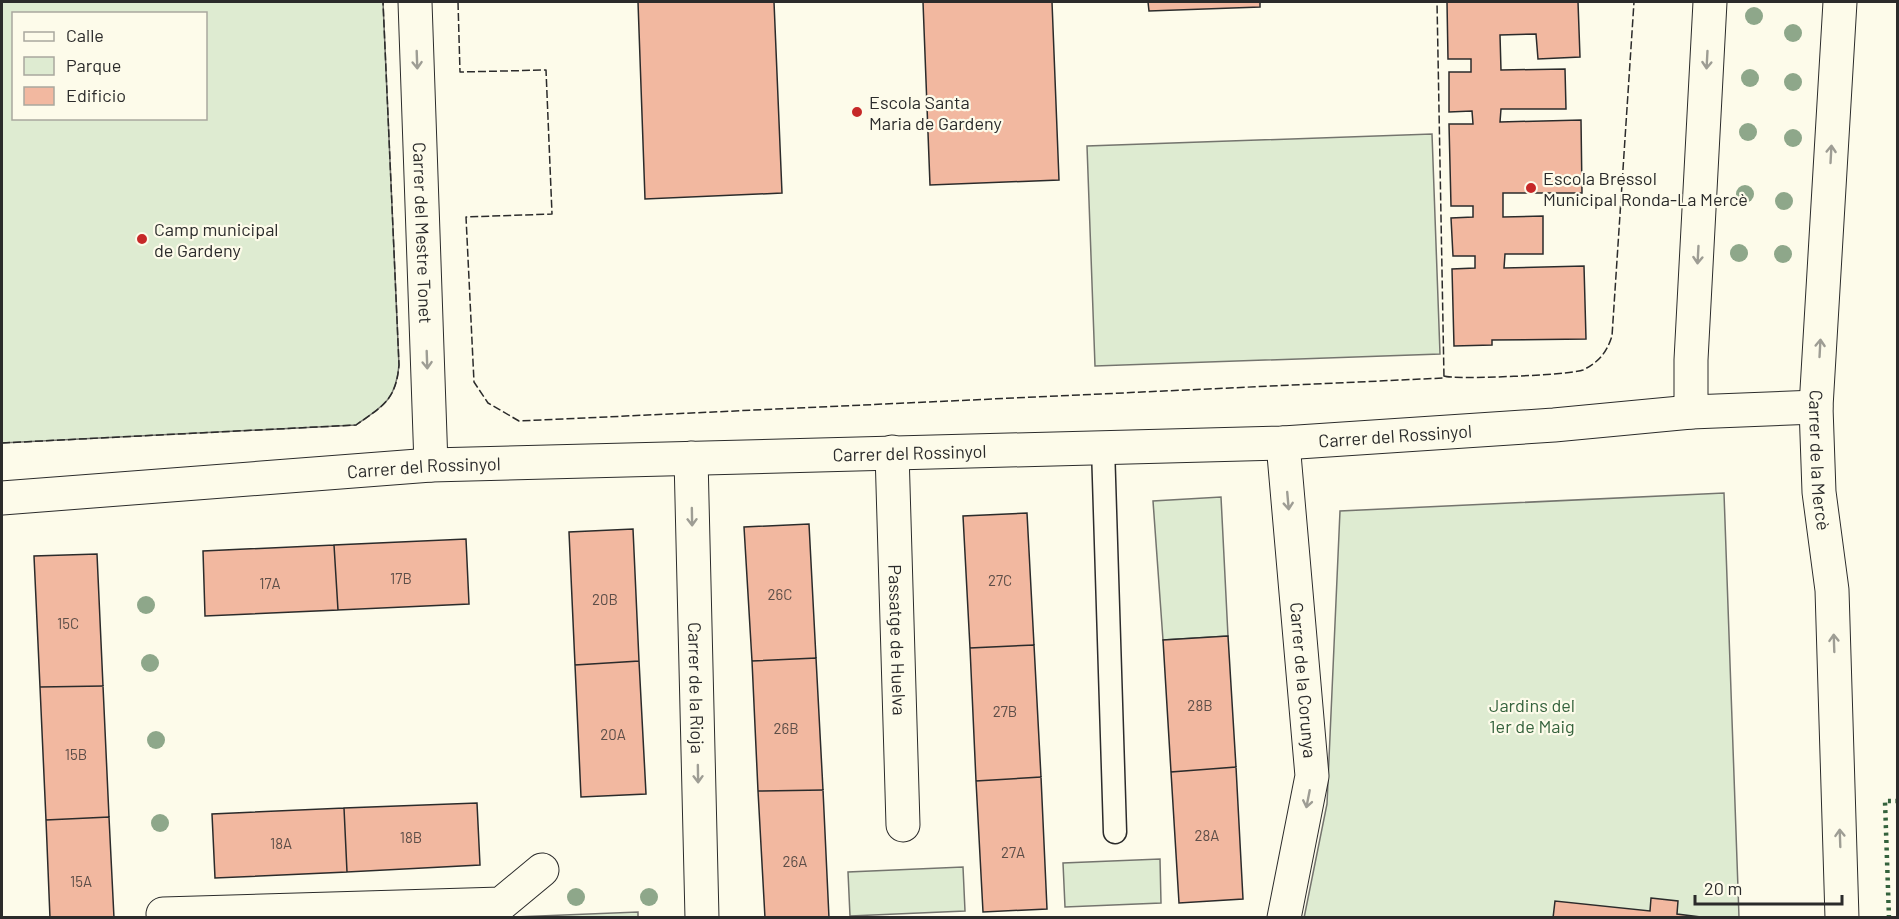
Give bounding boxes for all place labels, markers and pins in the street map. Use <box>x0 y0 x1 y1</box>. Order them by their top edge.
place label: Escola Santa Maria de Gardeny <box>869 91 1002 134</box>
marker: Escola Santa Maria de Gardeny <box>850 105 864 119</box>
place label: Escola Bressol Municipal Ronda-La Mercè <box>1543 167 1748 210</box>
marker: Escola Bressol Municipal Ronda-La Mercè <box>1524 181 1538 195</box>
place label: Camp municipal de Gardeny <box>154 218 278 261</box>
marker: Camp municipal de Gardeny <box>135 232 149 246</box>

